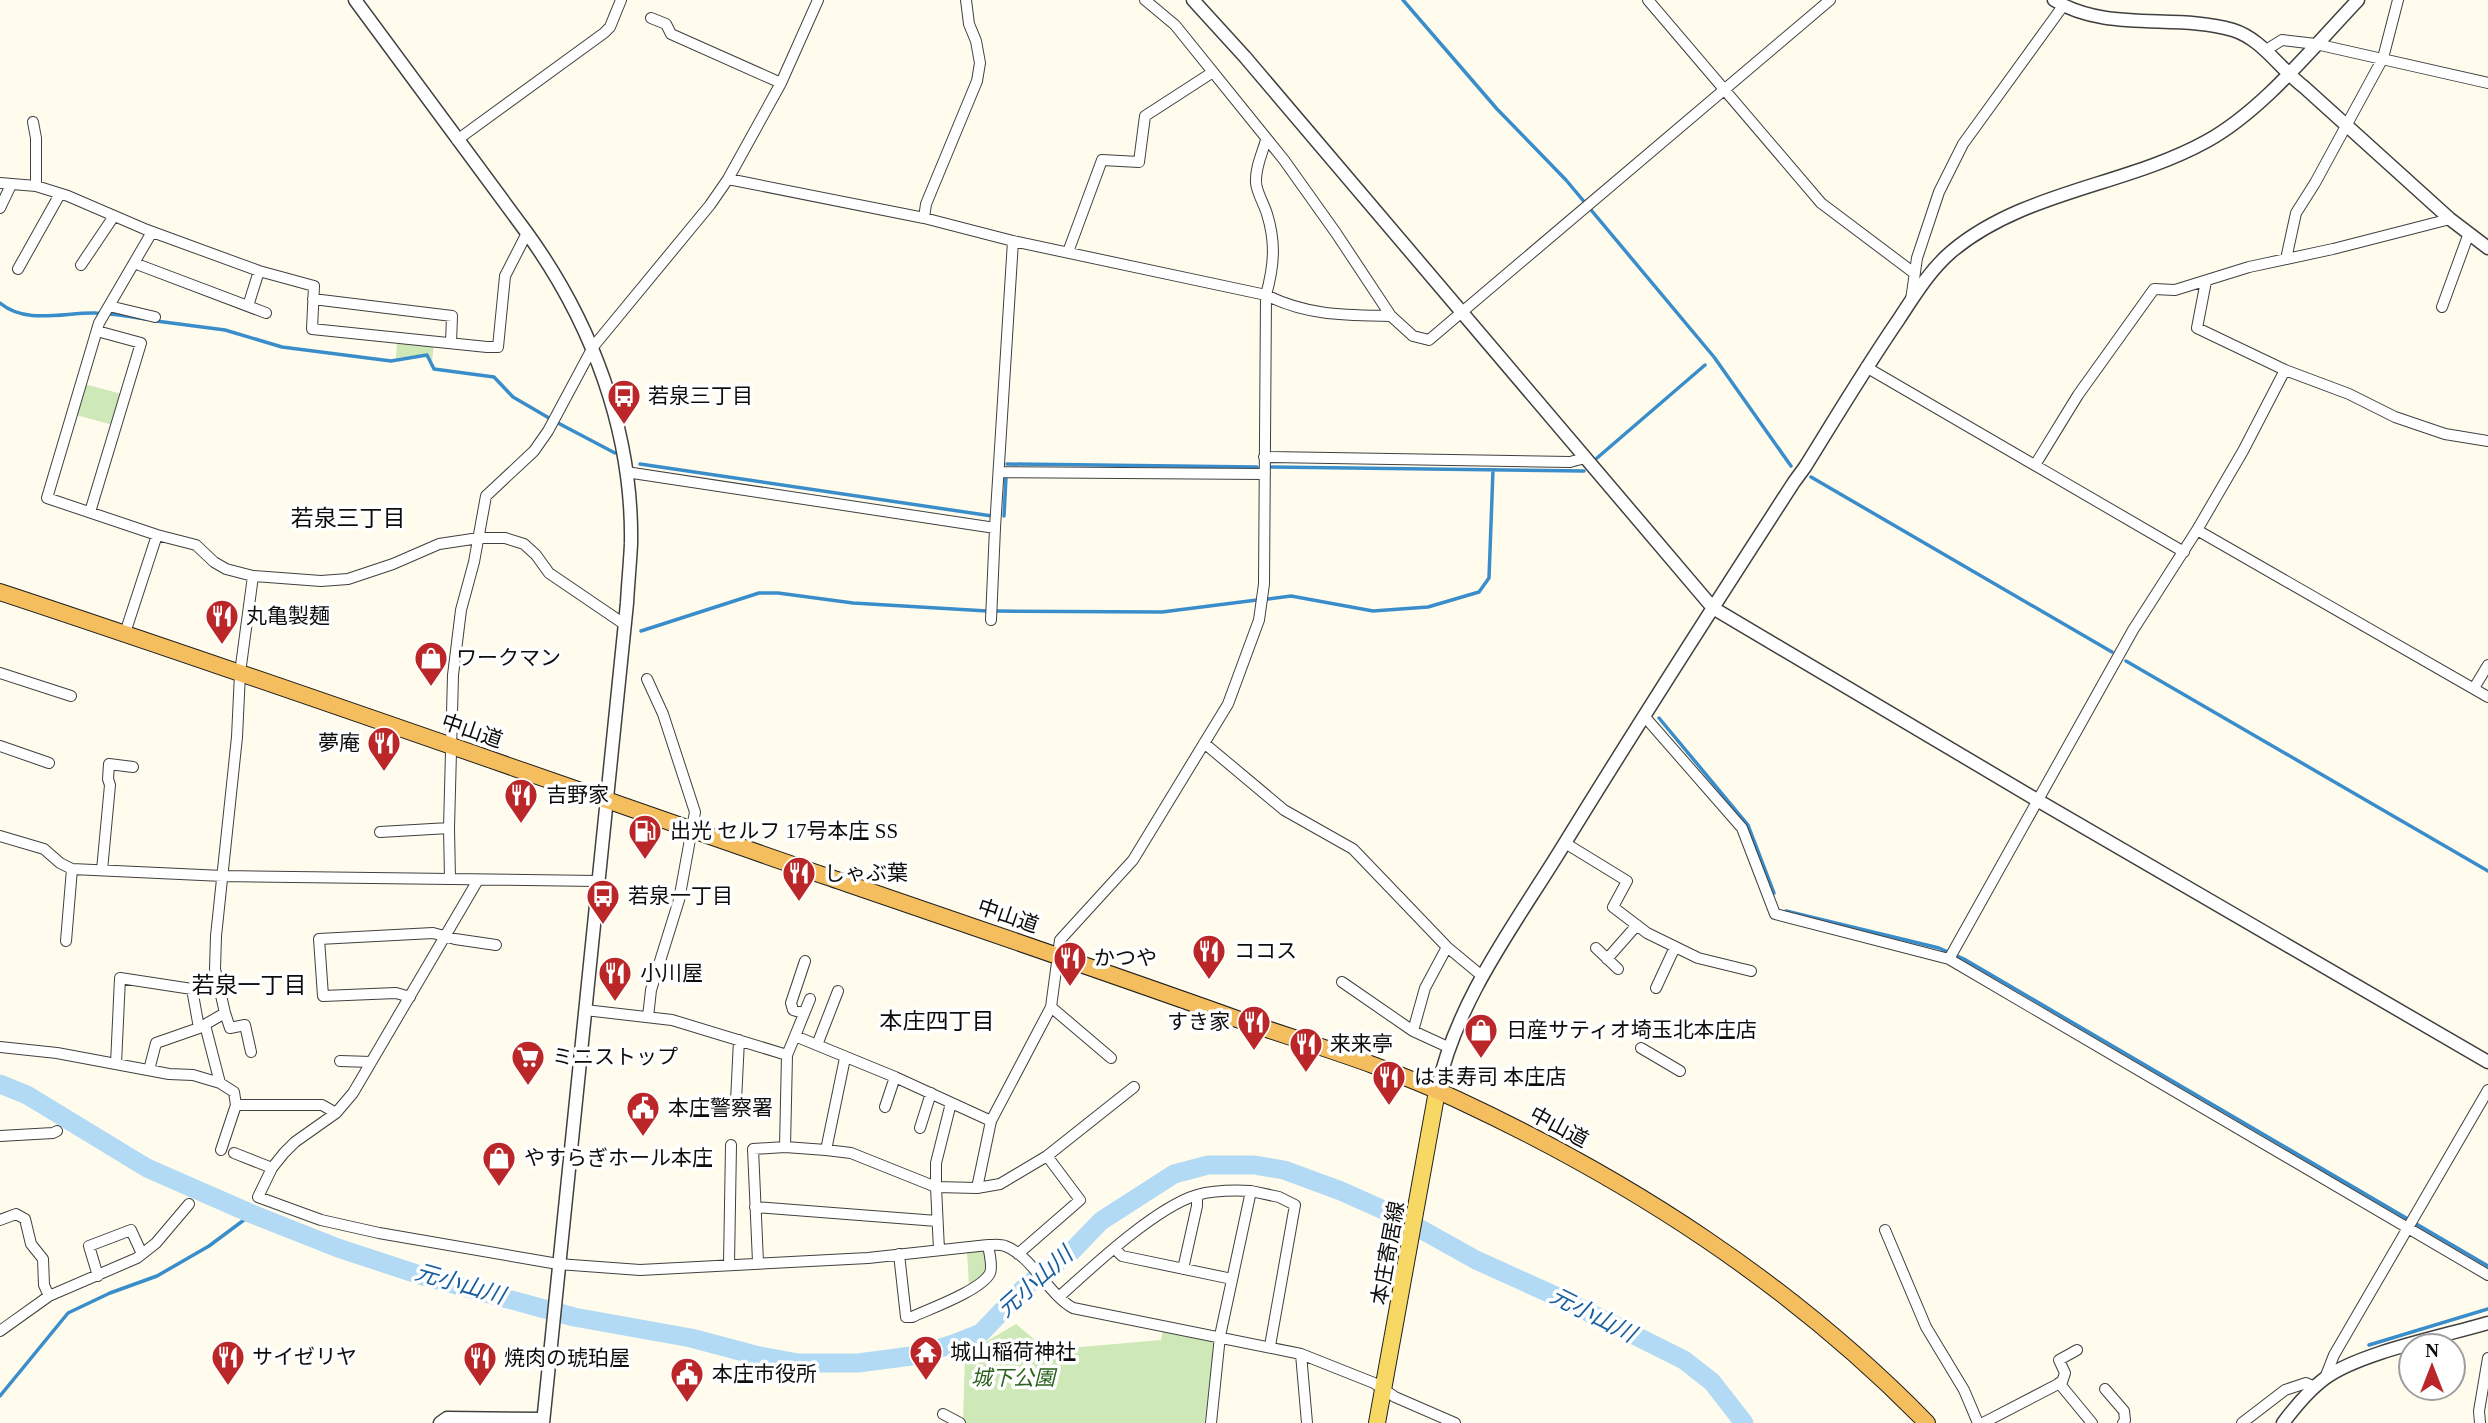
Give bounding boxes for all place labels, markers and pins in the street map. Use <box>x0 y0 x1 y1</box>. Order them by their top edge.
bus stop icon: 若泉三丁目 <box>605 377 643 426</box>
place label: 若泉三丁目 <box>648 384 753 408</box>
restaurant icon: 丸亀製麺 <box>203 597 241 646</box>
place label: 丸亀製麺 <box>246 604 330 628</box>
shop icon: ワークマン <box>412 639 450 688</box>
place label: ワークマン <box>456 646 561 670</box>
restaurant icon: 夢庵 <box>365 724 403 773</box>
place label: 夢庵 <box>318 731 360 755</box>
restaurant icon: 吉野家 <box>502 776 540 825</box>
place label: 吉野家 <box>546 783 609 807</box>
fuel station icon: 出光 セルフ 17号本庄 SS <box>626 812 664 861</box>
place label: 出光 セルフ 17号本庄 SS <box>670 819 898 843</box>
restaurant icon: しゃぶ葉 <box>780 854 818 903</box>
place label: しゃぶ葉 <box>824 861 908 885</box>
bus stop icon: 若泉一丁目 <box>584 877 622 926</box>
place label: 若泉一丁目 <box>628 884 733 908</box>
restaurant icon: ココス <box>1190 932 1228 981</box>
restaurant icon: かつや <box>1051 939 1089 988</box>
place label: ココス <box>1234 939 1297 963</box>
place label: かつや <box>1094 946 1157 970</box>
restaurant icon: 小川屋 <box>596 954 634 1003</box>
place label: 小川屋 <box>640 961 703 985</box>
restaurant icon: すき家 <box>1235 1003 1273 1052</box>
place label: すき家 <box>1167 1010 1230 1034</box>
shop icon: 日産サティオ埼玉北本庄店 <box>1462 1011 1500 1060</box>
place label: 日産サティオ埼玉北本庄店 <box>1506 1018 1757 1042</box>
restaurant icon: 来来亭 <box>1287 1025 1325 1074</box>
place label: 来来亭 <box>1330 1032 1393 1056</box>
supermarket icon: ミニストップ <box>509 1038 547 1087</box>
place label: ミニストップ <box>552 1045 678 1069</box>
restaurant icon: はま寿司 本庄店 <box>1370 1058 1408 1107</box>
place label: はま寿司 本庄店 <box>1414 1065 1566 1089</box>
public building icon: 本庄警察署 <box>624 1089 662 1138</box>
place label: 本庄警察署 <box>668 1096 773 1120</box>
shop icon: やすらぎホール本庄 <box>480 1139 518 1188</box>
place label: やすらぎホール本庄 <box>524 1146 713 1170</box>
temple icon: 城山稲荷神社 <box>907 1333 945 1382</box>
restaurant icon: サイゼリヤ <box>209 1338 247 1387</box>
restaurant icon: 焼肉の琥珀屋 <box>461 1339 499 1388</box>
place label: 城山稲荷神社 <box>950 1340 1076 1364</box>
place label: サイゼリヤ <box>252 1345 357 1369</box>
place label: 焼肉の琥珀屋 <box>504 1346 630 1370</box>
public building icon: 本庄市役所 <box>668 1355 706 1404</box>
place label: 本庄市役所 <box>712 1362 817 1386</box>

